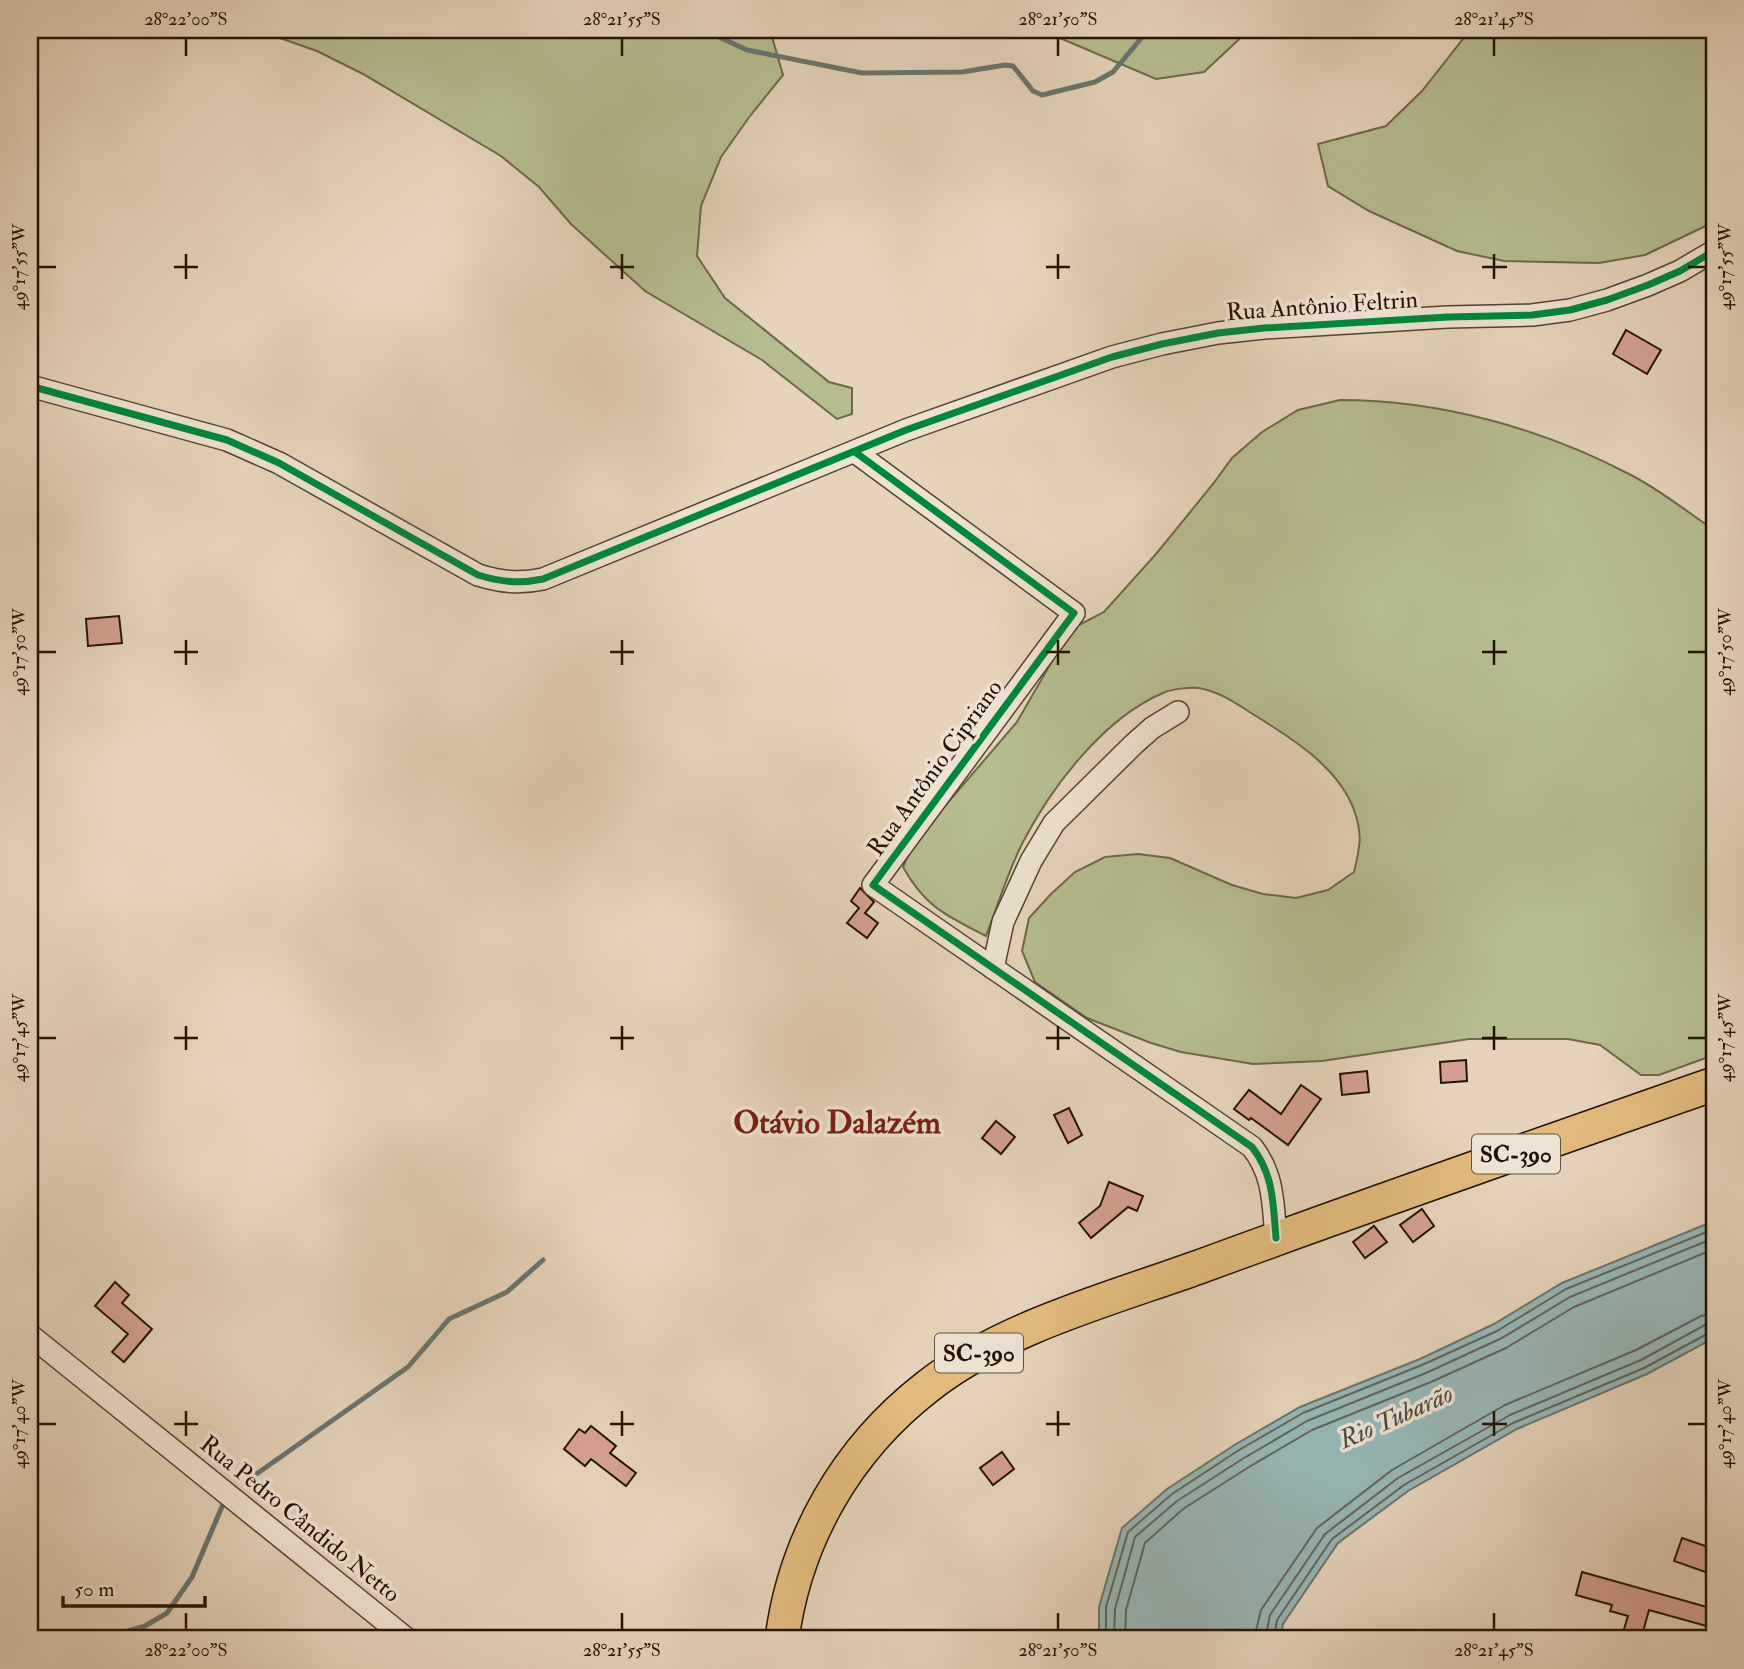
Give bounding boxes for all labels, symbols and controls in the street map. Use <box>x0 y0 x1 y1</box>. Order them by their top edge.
text: 28°22'00"S <box>144 8 228 31</box>
text: 28°21'55"S <box>583 8 661 31</box>
text: 28°21'50"S <box>1019 8 1097 31</box>
text: 28°21'45"S <box>1454 8 1534 31</box>
text: 49°17'55"W <box>8 223 31 310</box>
text: 49°17'55"W <box>1714 223 1737 310</box>
street label: Rua Antônio Feltrin <box>1225 284 1419 328</box>
text: 49°17'50"W <box>8 607 31 696</box>
text: 49°17'50"W <box>1714 607 1737 696</box>
street label: Rua Antônio Cipriano <box>860 674 1010 862</box>
text: 49°17'45"W <box>8 993 31 1082</box>
text: 49°17'45"W <box>1714 993 1737 1082</box>
district label: Otávio Dalazém <box>733 1103 941 1143</box>
road number: SC-390 <box>1472 1134 1560 1174</box>
road number: SC-390 <box>935 1334 1023 1372</box>
text: 49°17'40"W <box>8 1378 31 1469</box>
water label: Rio Tubarão <box>1333 1378 1458 1457</box>
text: 49°17'40"W <box>1714 1378 1737 1469</box>
street label: Rua Pedro Cândido Netto <box>193 1429 407 1609</box>
scale bar <box>63 1564 205 1608</box>
text: 50 m <box>74 1576 115 1603</box>
text: 28°22'00"S <box>144 1639 228 1662</box>
text: 28°21'55"S <box>583 1639 661 1662</box>
text: 28°21'50"S <box>1019 1639 1097 1662</box>
text: 28°21'45"S <box>1454 1639 1534 1662</box>

